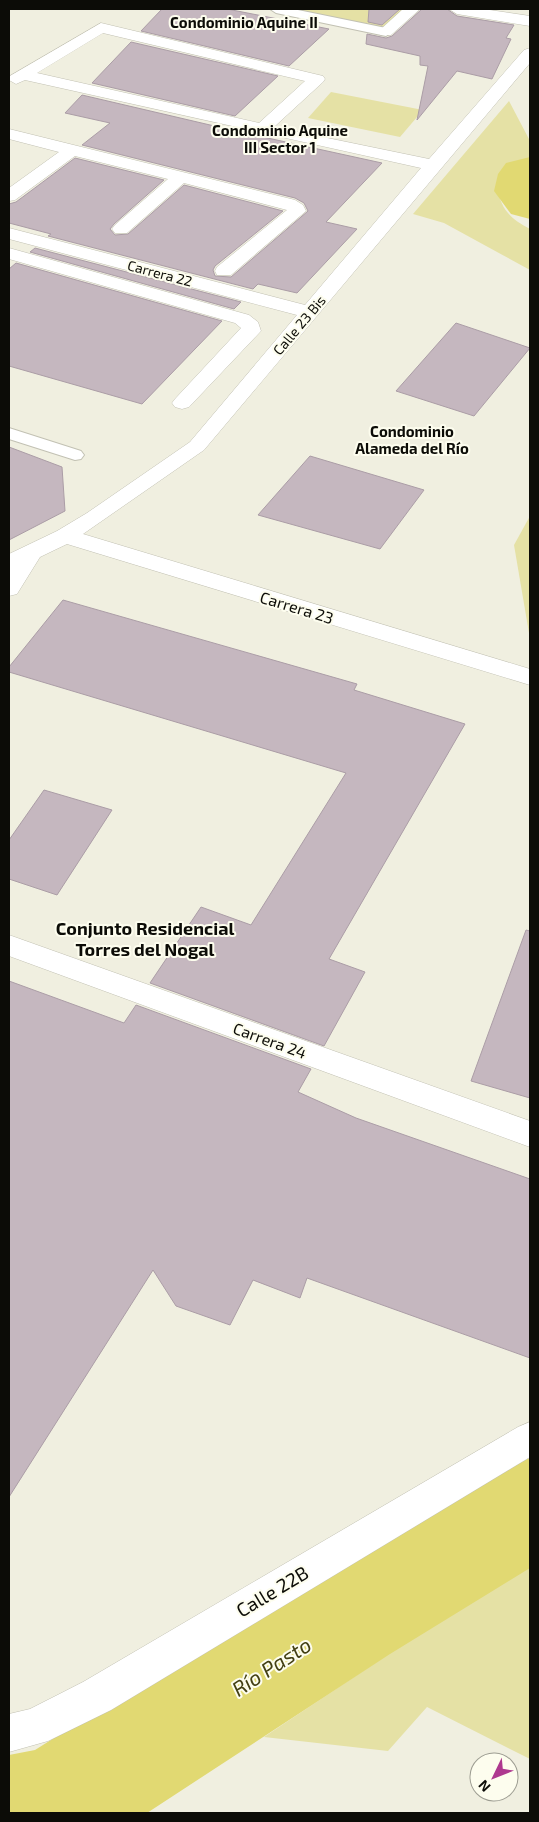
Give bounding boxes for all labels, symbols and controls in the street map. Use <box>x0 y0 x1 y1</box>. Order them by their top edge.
district label: Condominio Aquine II <box>170 13 318 31</box>
district label: Condominio Aquine III Sector 1 <box>212 121 348 156</box>
street label: Carrera 22 <box>126 256 194 290</box>
street label: Calle 23 Bis <box>269 292 329 358</box>
district label: Condominio Alameda del Río <box>355 422 469 457</box>
street label: Carrera 23 <box>258 587 336 627</box>
district label: Conjunto Residencial Torres del Nogal <box>56 917 234 960</box>
street label: Carrera 24 <box>231 1018 309 1062</box>
street label: Calle 22B <box>232 1561 312 1621</box>
water label: Río Pasto <box>227 1631 315 1701</box>
north arrow <box>469 1752 519 1802</box>
text: N <box>474 1777 494 1796</box>

